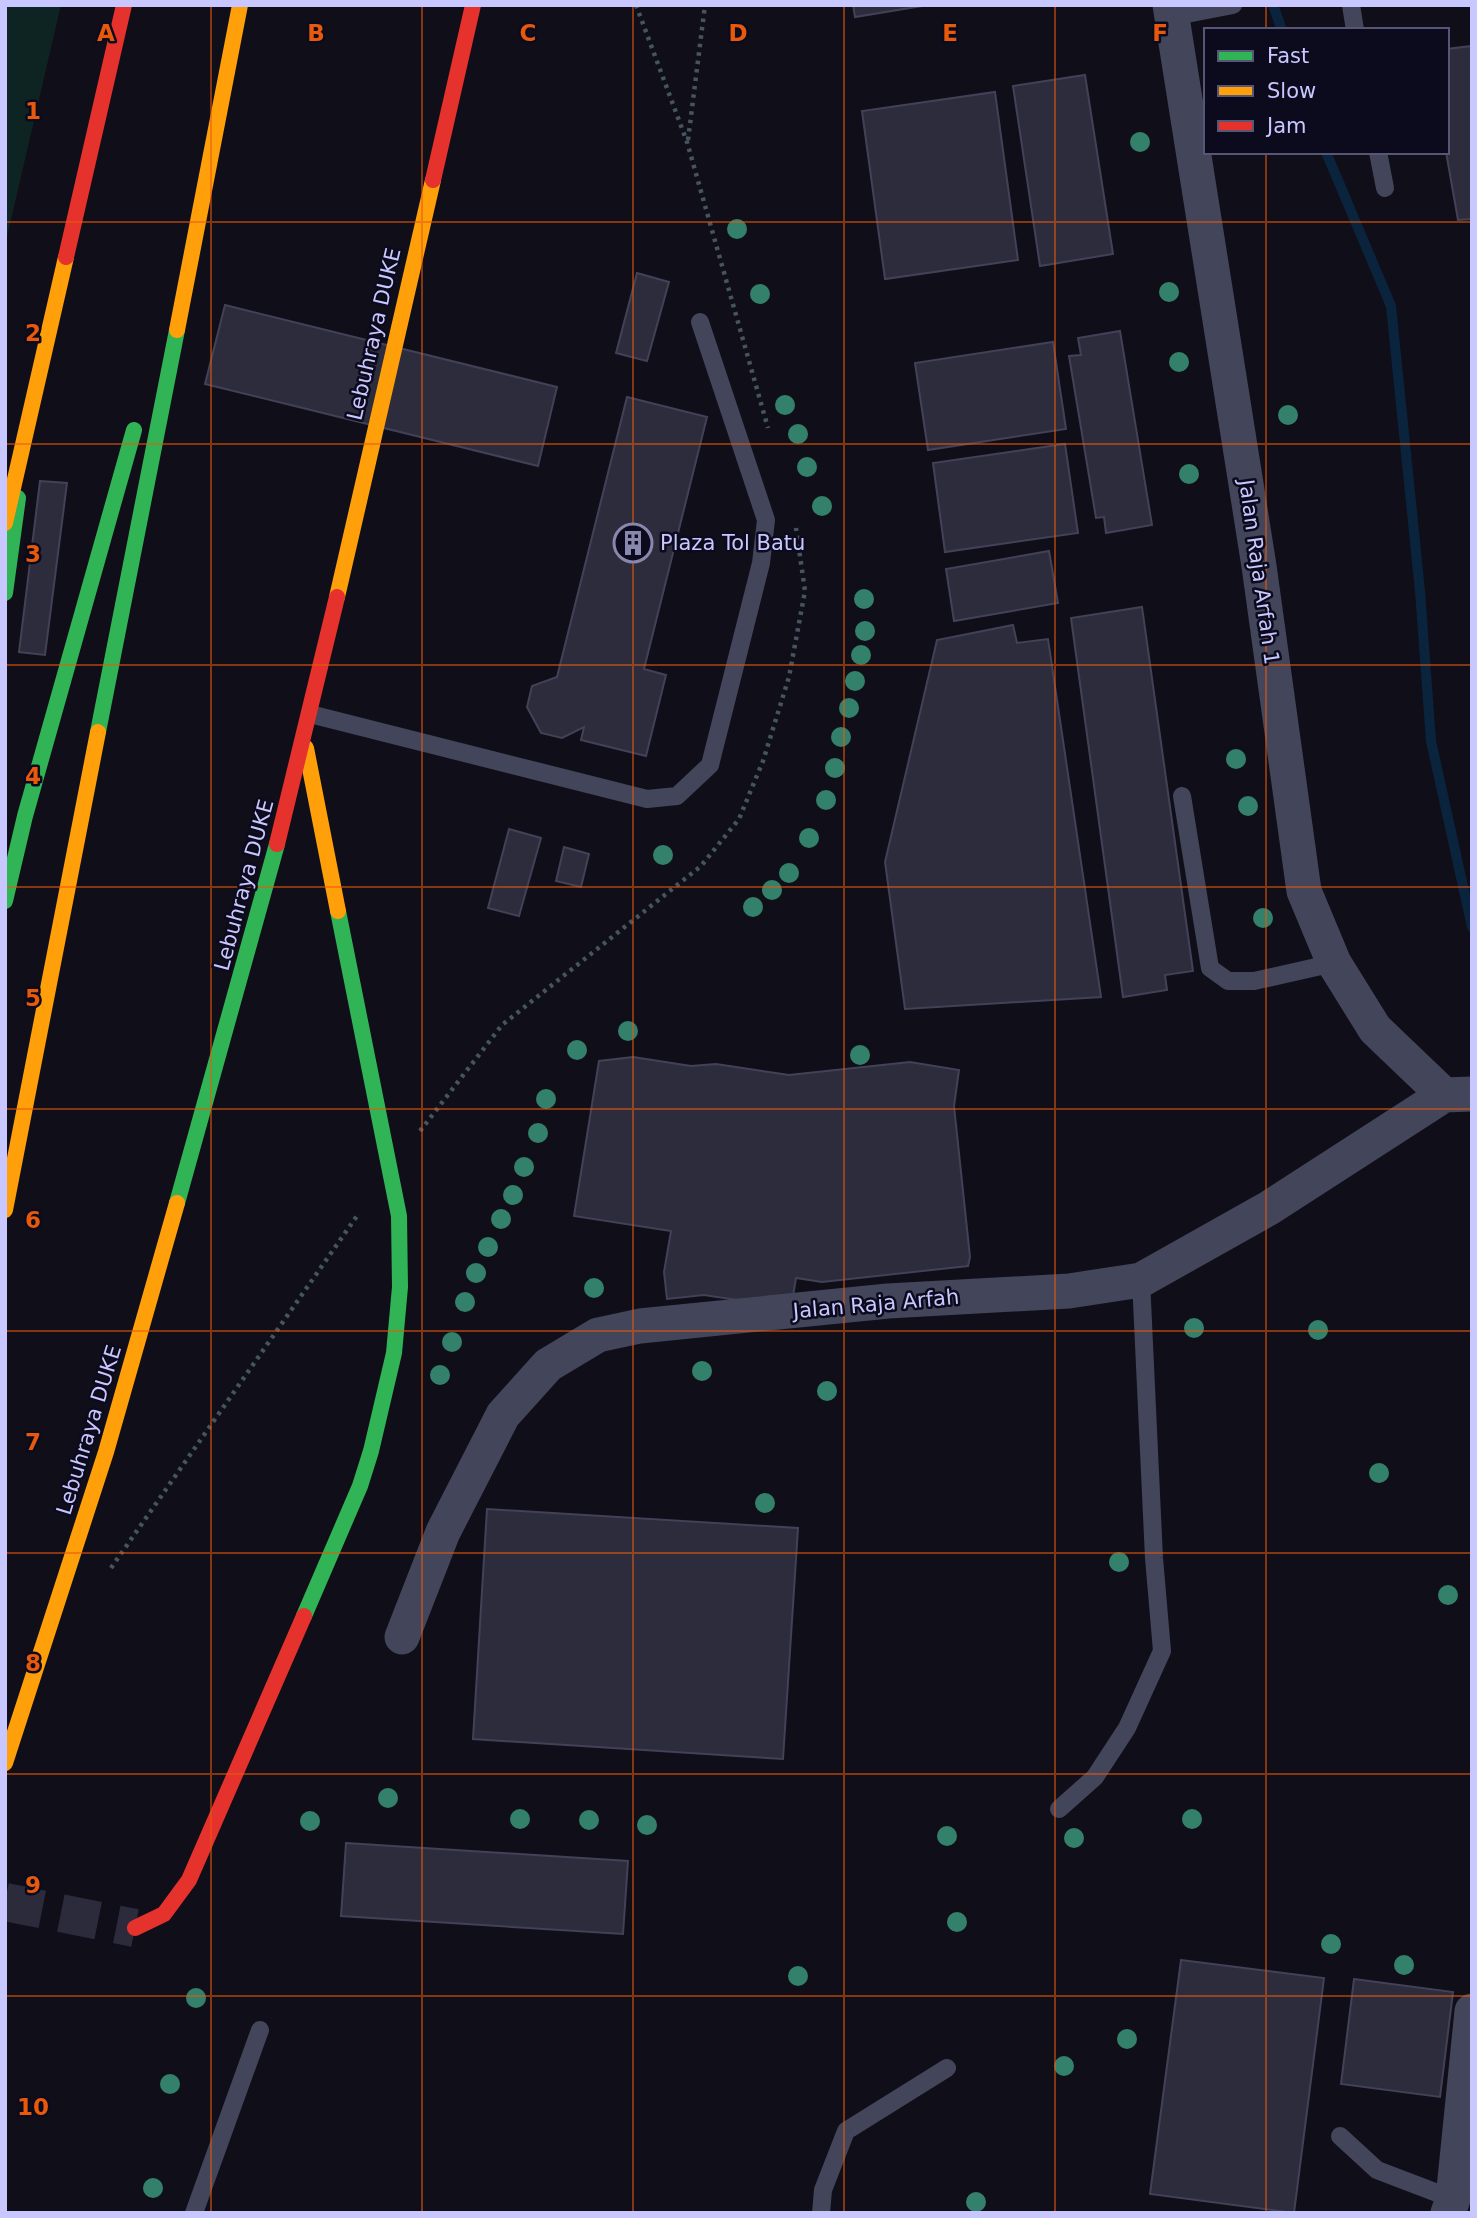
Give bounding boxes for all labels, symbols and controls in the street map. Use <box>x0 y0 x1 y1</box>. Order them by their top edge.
text: A <box>97 20 115 46</box>
text: B <box>307 20 325 46</box>
text: C <box>520 20 536 46</box>
text: D <box>728 20 748 46</box>
text: E <box>942 20 958 46</box>
text: F <box>1152 20 1168 46</box>
legend <box>1204 28 1449 154</box>
text: Fast <box>1267 44 1309 68</box>
text: Slow <box>1267 79 1316 103</box>
text: 1 <box>25 98 41 124</box>
text: Jam <box>1265 114 1307 138</box>
street label: Lebuhraya DUKE <box>342 245 406 423</box>
text: 2 <box>25 320 41 346</box>
street label: Jalan Raja Arfah 1 <box>1234 476 1284 666</box>
building icon: Plaza Tol Batu <box>612 522 654 564</box>
place label: Plaza Tol Batu <box>660 531 805 555</box>
text: 3 <box>25 541 41 567</box>
text: 4 <box>25 763 41 789</box>
street label: Lebuhraya DUKE <box>210 797 278 973</box>
text: 5 <box>25 985 41 1011</box>
text: 6 <box>25 1207 41 1233</box>
street label: Jalan Raja Arfah <box>790 1285 960 1323</box>
street label: Lebuhraya DUKE <box>52 1342 126 1518</box>
text: 7 <box>25 1429 41 1455</box>
text: 8 <box>25 1650 41 1676</box>
text: 9 <box>25 1872 41 1898</box>
text: 10 <box>17 2094 49 2120</box>

